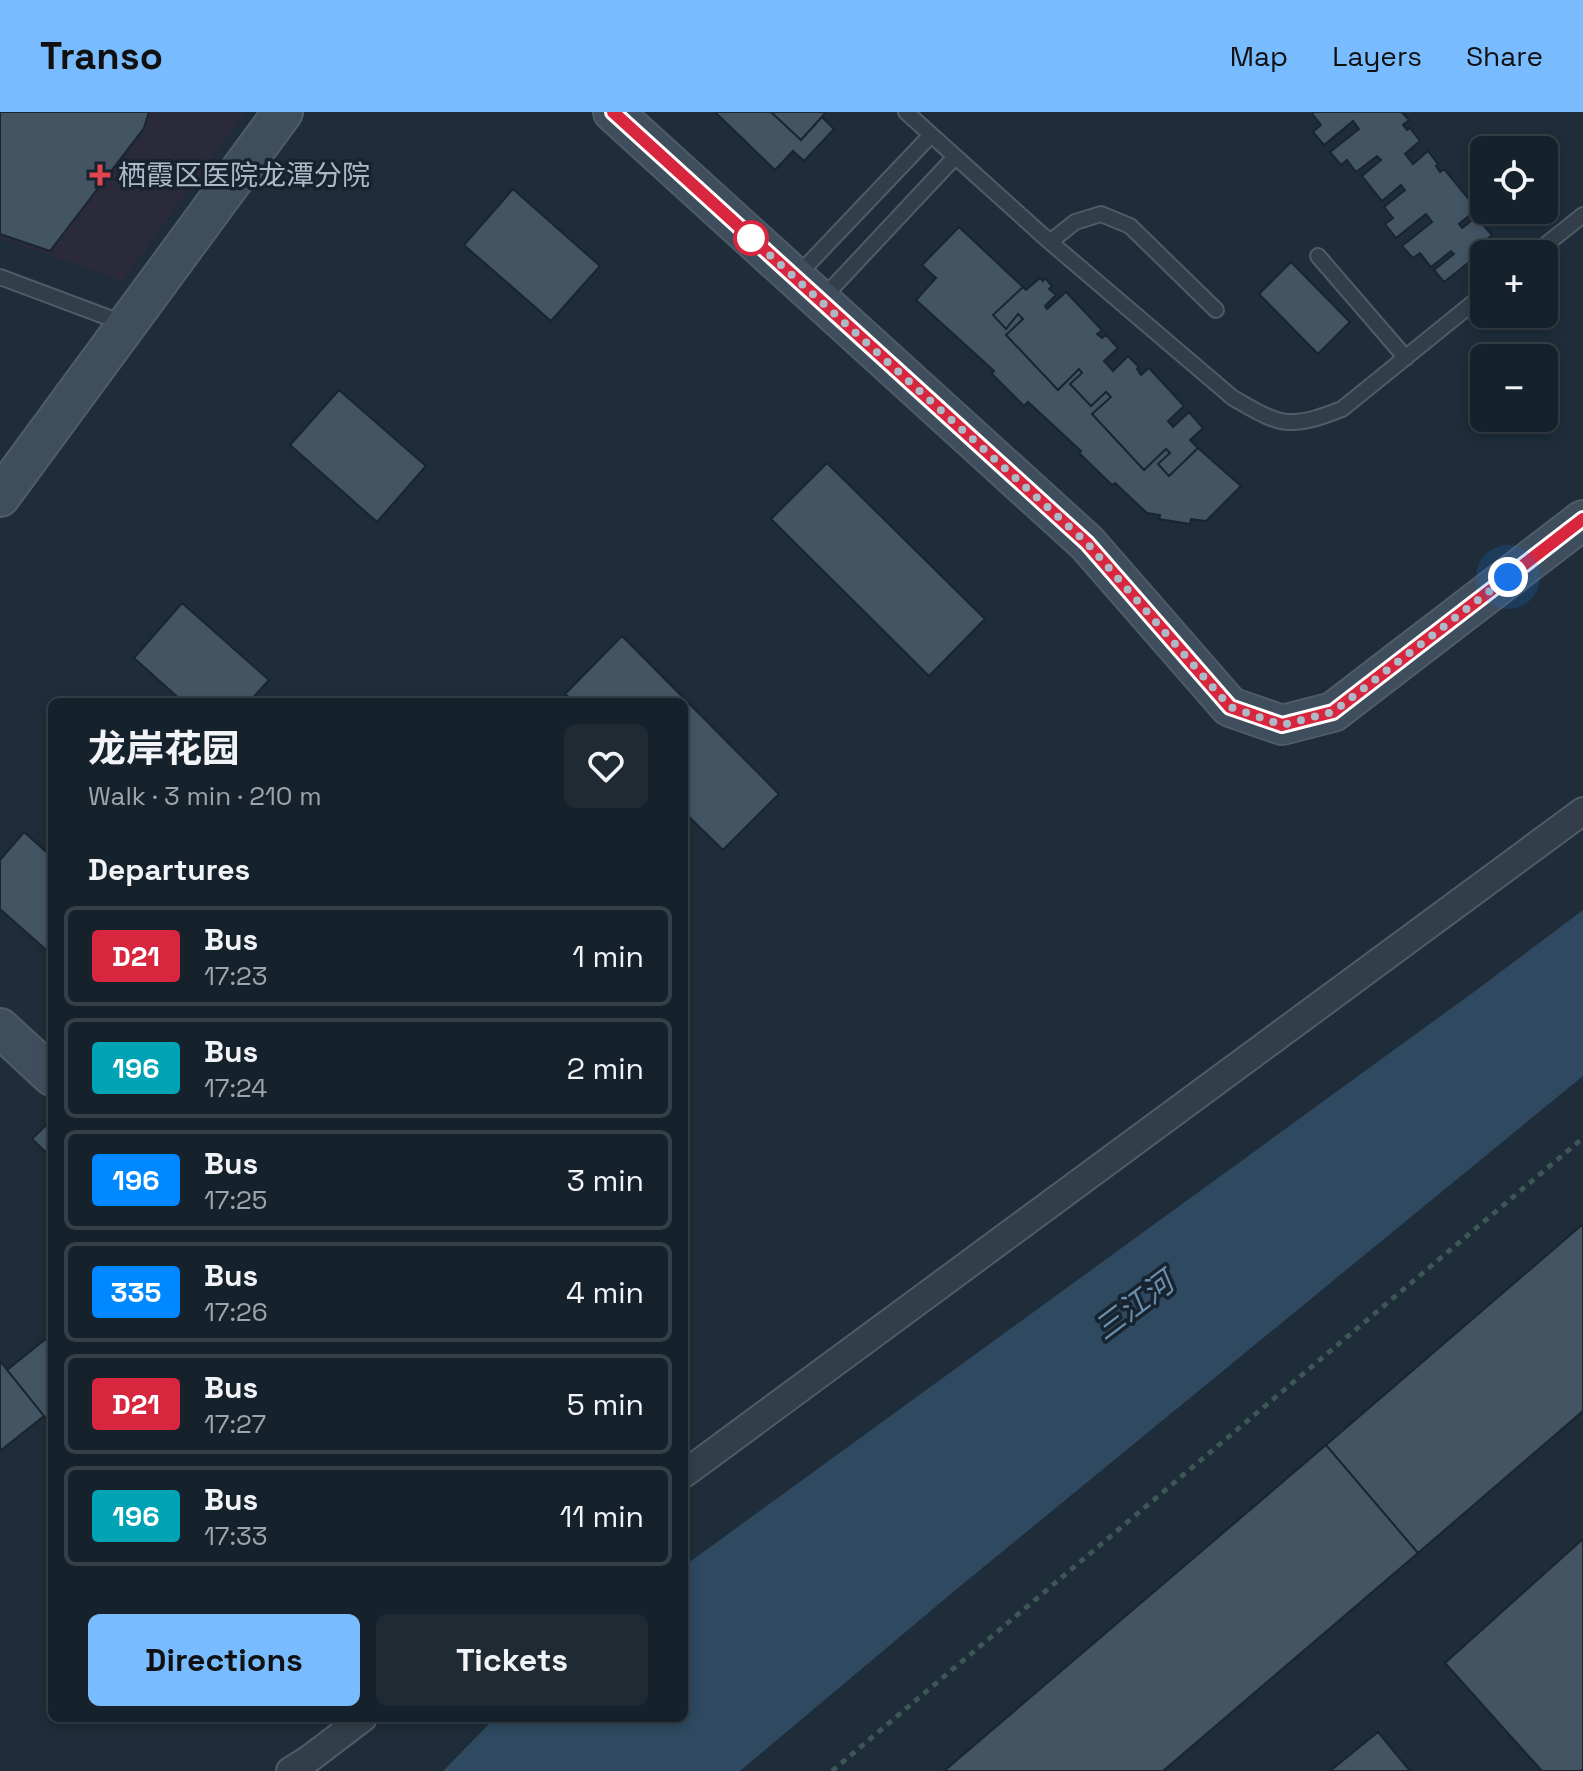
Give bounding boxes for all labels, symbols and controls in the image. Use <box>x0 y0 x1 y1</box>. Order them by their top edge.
text: Transo <box>40 32 163 80</box>
text: Map <box>1230 38 1288 74</box>
text: Layers <box>1332 38 1422 74</box>
text: Share <box>1466 38 1543 74</box>
map controls <box>1470 136 1558 432</box>
button: locate <box>1470 136 1558 224</box>
place label: 栖霞区医院龙潭分院 <box>118 157 370 193</box>
marker: 栖霞区医院龙潭分院 <box>89 164 111 186</box>
unlabelled marker <box>734 221 768 255</box>
button: + <box>1470 240 1558 328</box>
button: − <box>1470 344 1558 432</box>
your location <box>1488 557 1528 597</box>
button: heart <box>564 724 648 808</box>
text: 龙岸花园 <box>88 725 240 773</box>
text: Walk · 3 min · 210 m <box>88 779 322 813</box>
text: Departures <box>88 850 250 889</box>
text: Bus <box>204 920 258 959</box>
text: 1 min <box>572 937 644 976</box>
text: D21 <box>112 938 160 974</box>
text: 17:23 <box>204 959 267 993</box>
text: Bus <box>204 1032 258 1071</box>
text: 2 min <box>567 1049 644 1088</box>
text: 196 <box>112 1050 160 1086</box>
text: 17:24 <box>204 1071 267 1105</box>
text: Bus <box>204 1144 258 1183</box>
text: 3 min <box>567 1161 644 1200</box>
text: 196 <box>112 1162 160 1198</box>
text: 17:25 <box>204 1183 267 1217</box>
text: Bus <box>204 1256 258 1295</box>
water label: 三江河 <box>1086 1260 1185 1348</box>
text: 4 min <box>566 1273 644 1312</box>
text: 335 <box>111 1274 161 1310</box>
text: 17:26 <box>204 1295 268 1329</box>
text: Bus <box>204 1368 258 1407</box>
text: 5 min <box>567 1385 644 1424</box>
text: D21 <box>112 1386 160 1422</box>
text: 17:27 <box>204 1407 266 1441</box>
text: Bus <box>204 1480 258 1519</box>
text: 11 min <box>560 1497 644 1536</box>
text: 196 <box>112 1498 160 1534</box>
text: 17:33 <box>204 1519 268 1553</box>
button: Directions <box>88 1614 360 1706</box>
button: Tickets <box>376 1614 648 1706</box>

